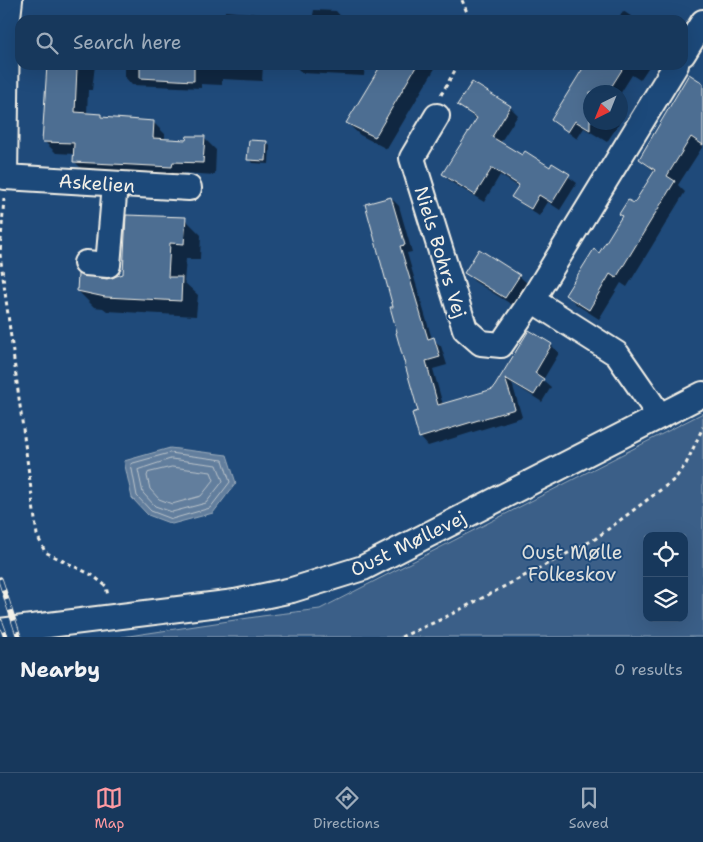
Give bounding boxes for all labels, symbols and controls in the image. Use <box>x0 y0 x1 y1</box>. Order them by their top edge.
search box <box>15 15 688 70</box>
icon: search <box>33 29 61 57</box>
text: Search here <box>73 30 182 55</box>
north arrow <box>583 85 628 130</box>
street label: Askelien <box>58 168 136 199</box>
street label: Niels Bohrs Vej <box>409 183 472 321</box>
street label: Oust Møllevej <box>346 505 470 582</box>
map controls <box>643 532 688 622</box>
button: locate <box>643 532 688 577</box>
park label: Oust Mølle Folkeskov <box>522 540 622 587</box>
button: layers <box>643 577 688 622</box>
text: Nearby <box>20 656 100 684</box>
text: 0 results <box>614 659 683 680</box>
tab: Map <box>94 784 124 832</box>
tab: Directions <box>313 784 380 832</box>
tab: Saved <box>569 784 609 832</box>

